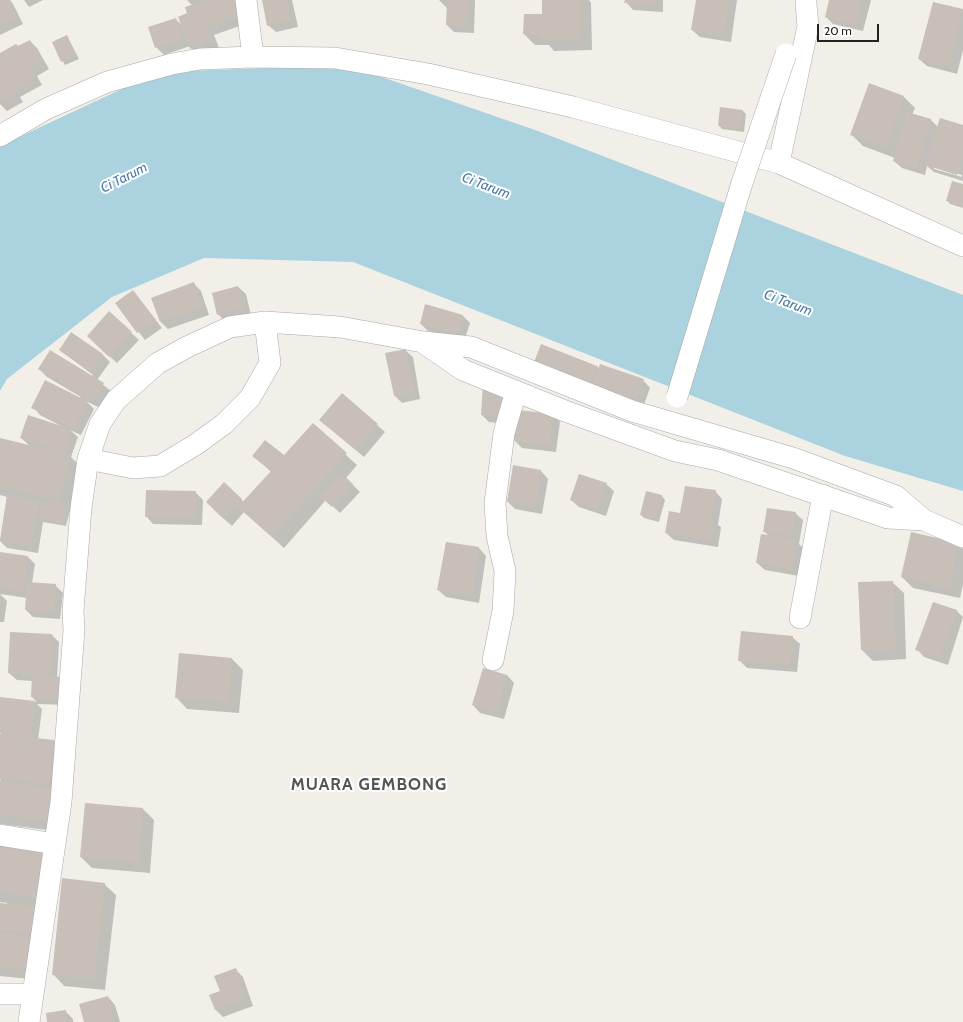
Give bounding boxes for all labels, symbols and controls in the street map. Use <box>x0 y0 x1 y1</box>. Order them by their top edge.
scale bar <box>819 16 881 42</box>
text: 20 m <box>824 23 852 38</box>
water label: Ci Tarum <box>98 159 150 197</box>
water label: Ci Tarum <box>460 169 512 203</box>
water label: Ci Tarum <box>762 286 814 320</box>
district label: MUARA GEMBONG <box>291 775 447 795</box>

